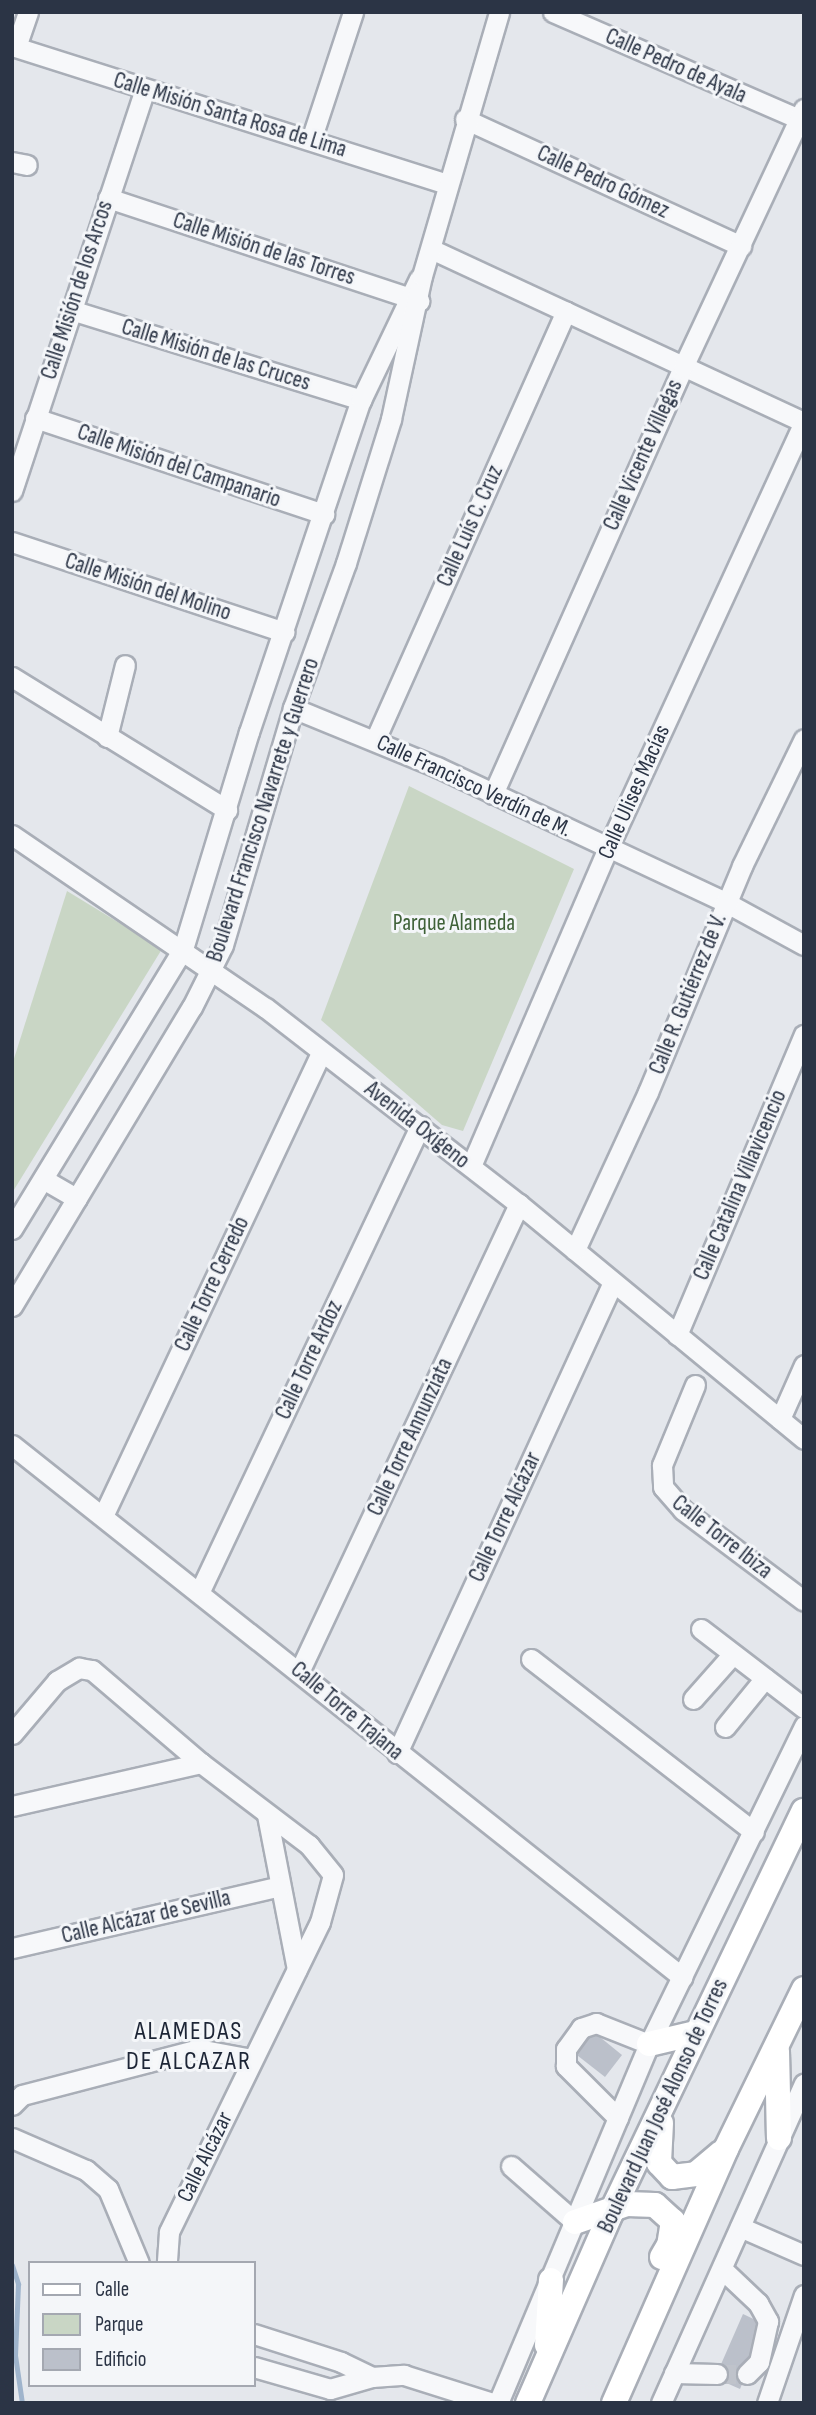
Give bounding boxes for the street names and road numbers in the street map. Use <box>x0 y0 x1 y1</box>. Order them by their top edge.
street label: Calle Pedro de Ayala <box>601 23 751 109</box>
street label: Calle Misión Santa Rosa de Lima <box>110 66 350 164</box>
street label: Calle Pedro Gómez <box>533 139 673 225</box>
street label: Calle Misión de los Arcos <box>35 197 119 383</box>
street label: Calle Misión de las Torres <box>169 207 359 291</box>
street label: Calle Misión de las Cruces <box>118 313 314 397</box>
street label: Calle Vicente Villegas <box>597 375 689 535</box>
street label: Calle Misión del Campanario <box>74 418 284 514</box>
street label: Calle Luís C. Cruz <box>431 461 509 591</box>
street label: Calle Misión del Molino <box>61 547 235 627</box>
street label: Boulevard Francisco Navarrete y Guerrero <box>201 655 325 965</box>
street label: Calle Ulises Macías <box>592 721 676 863</box>
street label: Calle Francisco Verdín de M. <box>372 729 576 843</box>
street label: Calle R. Gutiérrez de V. <box>643 910 733 1078</box>
street label: Avenida Oxígeno <box>359 1075 475 1175</box>
street label: Calle Catalina Villavicencio <box>687 1086 793 1284</box>
street label: Calle Torre Cerredo <box>169 1212 255 1356</box>
street label: Calle Torre Ardoz <box>269 1296 349 1424</box>
street label: Calle Torre Annunziata <box>361 1354 459 1520</box>
street label: Calle Torre Alcázar <box>463 1448 547 1586</box>
street label: Calle Torre Ibiza <box>666 1489 778 1585</box>
street label: Calle Torre Trajana <box>285 1656 409 1766</box>
street label: Calle Alcázar de Sevilla <box>59 1884 233 1950</box>
street label: Boulevard Juan José Alonso de Torres <box>592 1975 734 2237</box>
street label: Calle Alcázar <box>171 2107 239 2207</box>

